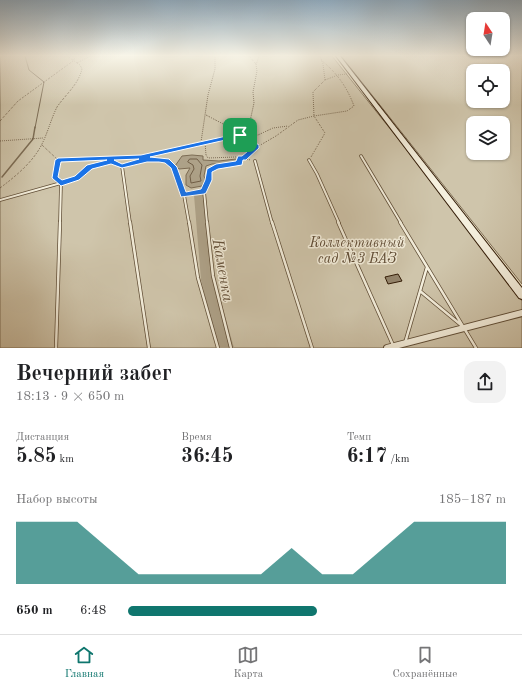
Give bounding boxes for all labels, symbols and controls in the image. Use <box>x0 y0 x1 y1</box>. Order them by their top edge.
north arrow <box>466 12 510 56</box>
map controls <box>466 12 510 160</box>
button: locate <box>466 64 510 108</box>
button: layers <box>466 116 510 160</box>
pin <box>223 118 257 152</box>
icon: arrive <box>229 124 251 146</box>
park label: Коллективный сад №3 БАЗ <box>308 236 405 266</box>
water label: Каменка <box>208 237 236 303</box>
button: share <box>464 361 506 403</box>
text: Вечерний забег <box>16 363 172 385</box>
text: 18:13 · 9 × 650 m <box>16 390 124 403</box>
text: Дистанция <box>16 432 69 443</box>
text: Время <box>181 432 212 443</box>
text: Темп <box>347 432 371 443</box>
text: 5.85 <box>16 447 56 467</box>
text: 36:45 <box>181 447 233 467</box>
text: 6:17 <box>347 447 387 467</box>
text: km <box>56 454 74 465</box>
text: /km <box>387 454 410 465</box>
text: Набор высоты <box>16 493 98 506</box>
text: 185–187 m <box>439 493 506 506</box>
text: 650 m <box>16 604 53 617</box>
text: 6:48 <box>80 604 106 617</box>
tab: Главная <box>65 644 104 682</box>
tab: Карта <box>233 644 263 682</box>
tab: Сохранённые <box>392 644 457 682</box>

